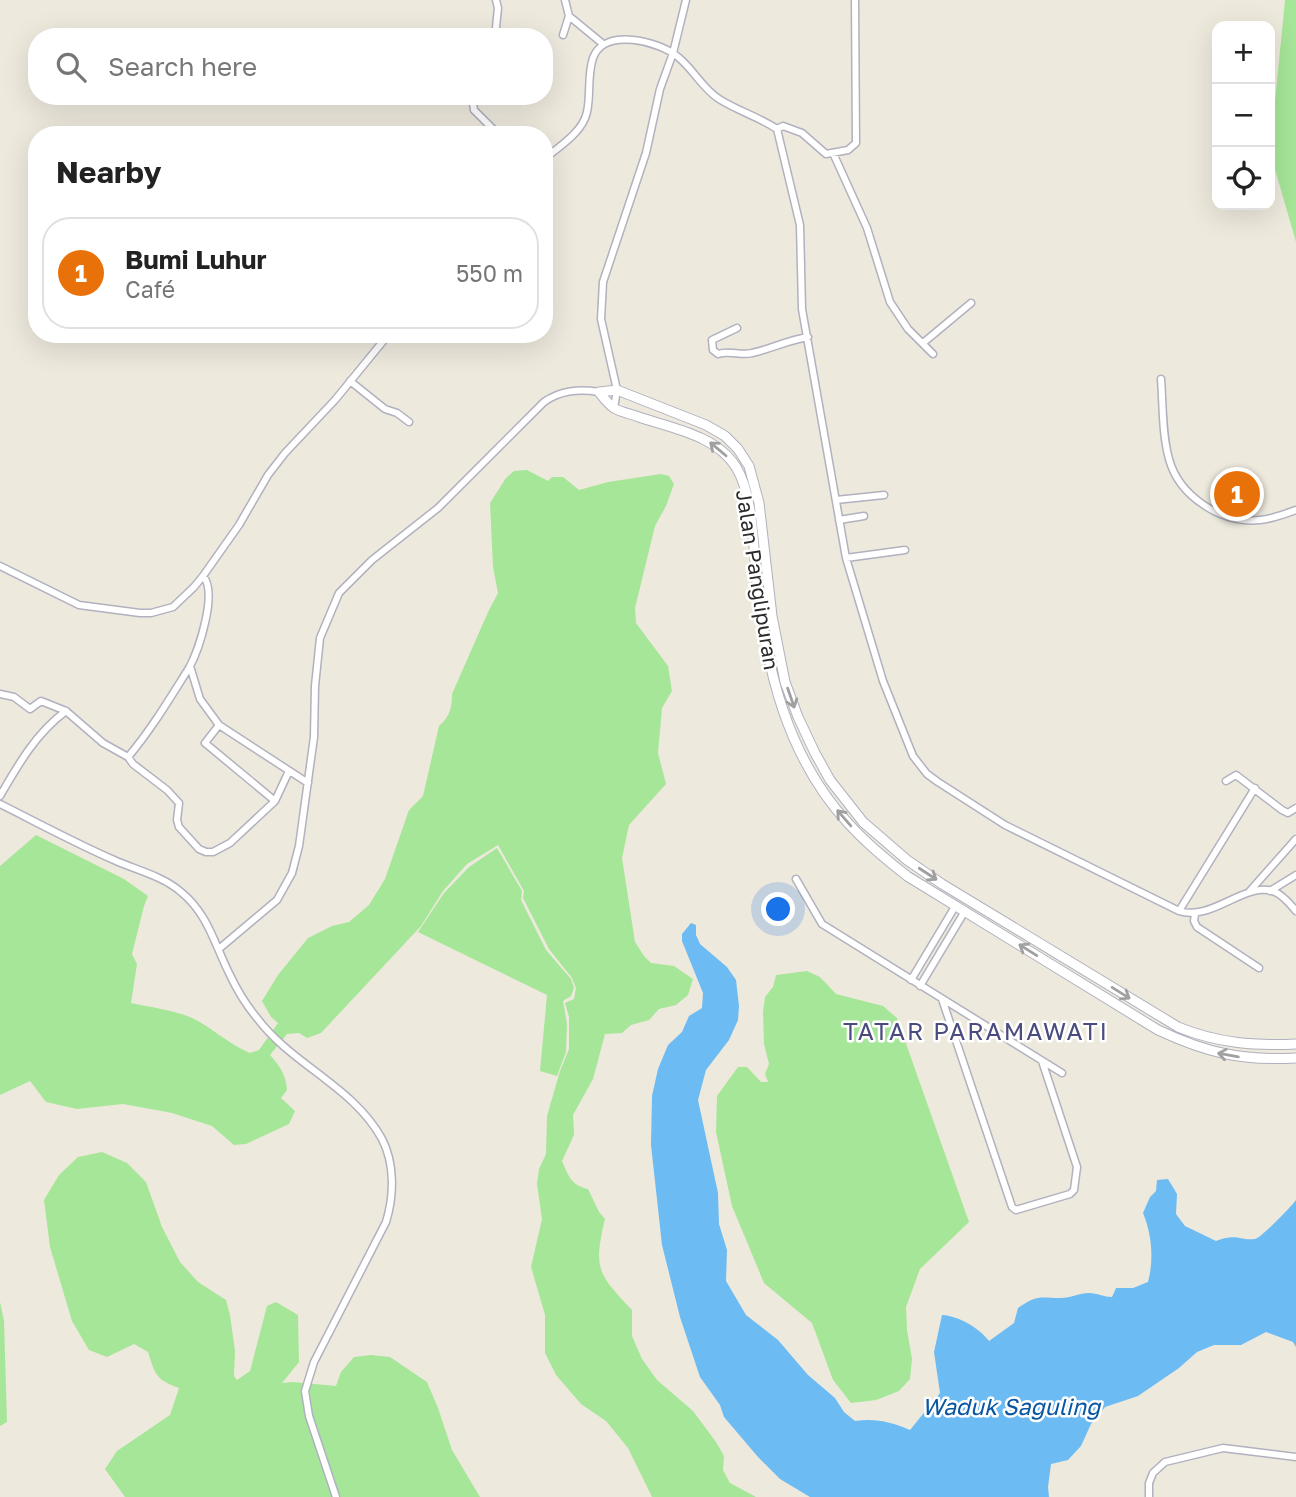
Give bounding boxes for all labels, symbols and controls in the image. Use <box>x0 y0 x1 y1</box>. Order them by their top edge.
map controls <box>1212 21 1275 210</box>
button: + <box>1212 21 1275 84</box>
search box <box>28 28 553 105</box>
icon: search <box>52 48 90 86</box>
text: Search here <box>108 51 257 82</box>
button: − <box>1212 84 1275 147</box>
button: locate <box>1212 147 1275 210</box>
text: Nearby <box>56 154 161 190</box>
text: Bumi Luhur <box>125 244 267 275</box>
text: 1 <box>75 259 87 287</box>
text: 550 m <box>456 259 523 287</box>
text: Café <box>125 275 175 303</box>
one-way arrow <box>709 441 727 457</box>
pin: 1 <box>1214 468 1260 520</box>
street label: Jalan Panglipuran <box>731 488 785 672</box>
one-way arrow <box>786 687 798 709</box>
one-way arrow <box>836 809 852 827</box>
one-way arrow <box>917 868 937 882</box>
your location <box>761 892 795 926</box>
one-way arrow <box>1019 942 1039 956</box>
one-way arrow <box>1111 987 1131 1001</box>
district label: TATAR PARAMAWATI <box>843 1016 1109 1045</box>
one-way arrow <box>1217 1048 1240 1061</box>
water label: Waduk Saguling <box>922 1392 1102 1420</box>

